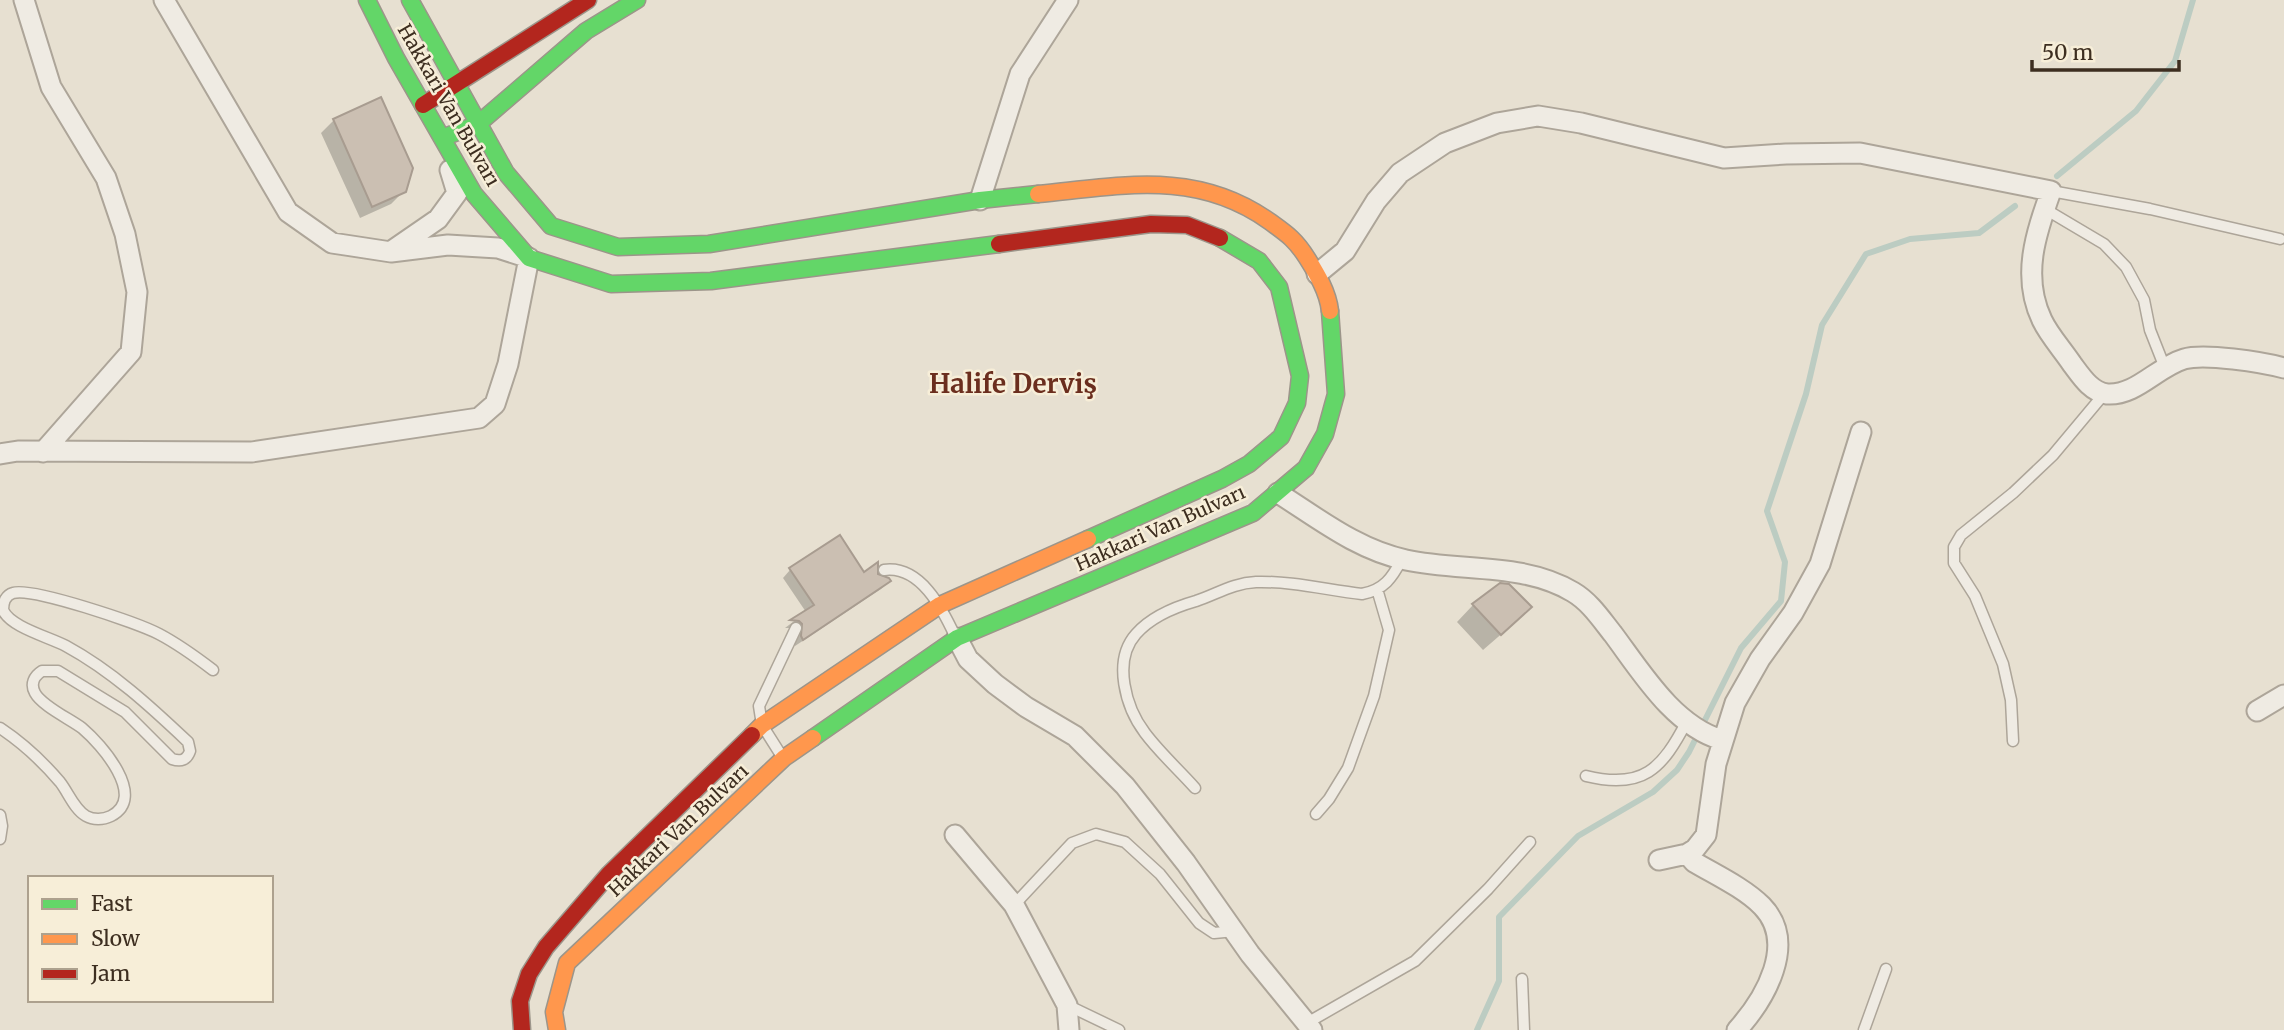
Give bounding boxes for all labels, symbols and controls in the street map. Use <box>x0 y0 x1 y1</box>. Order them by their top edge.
street label: Hakkari Van Bulvarı <box>393 20 505 190</box>
scale bar <box>2032 28 2179 72</box>
text: 50 m <box>2042 39 2093 66</box>
district label: Halife Derviş <box>929 367 1097 400</box>
street label: Hakkari Van Bulvarı <box>1071 480 1249 576</box>
street label: Hakkari Van Bulvarı <box>603 759 753 901</box>
legend <box>28 876 273 1002</box>
text: Fast <box>91 890 133 917</box>
text: Slow <box>91 925 140 952</box>
text: Jam <box>90 960 130 987</box>

